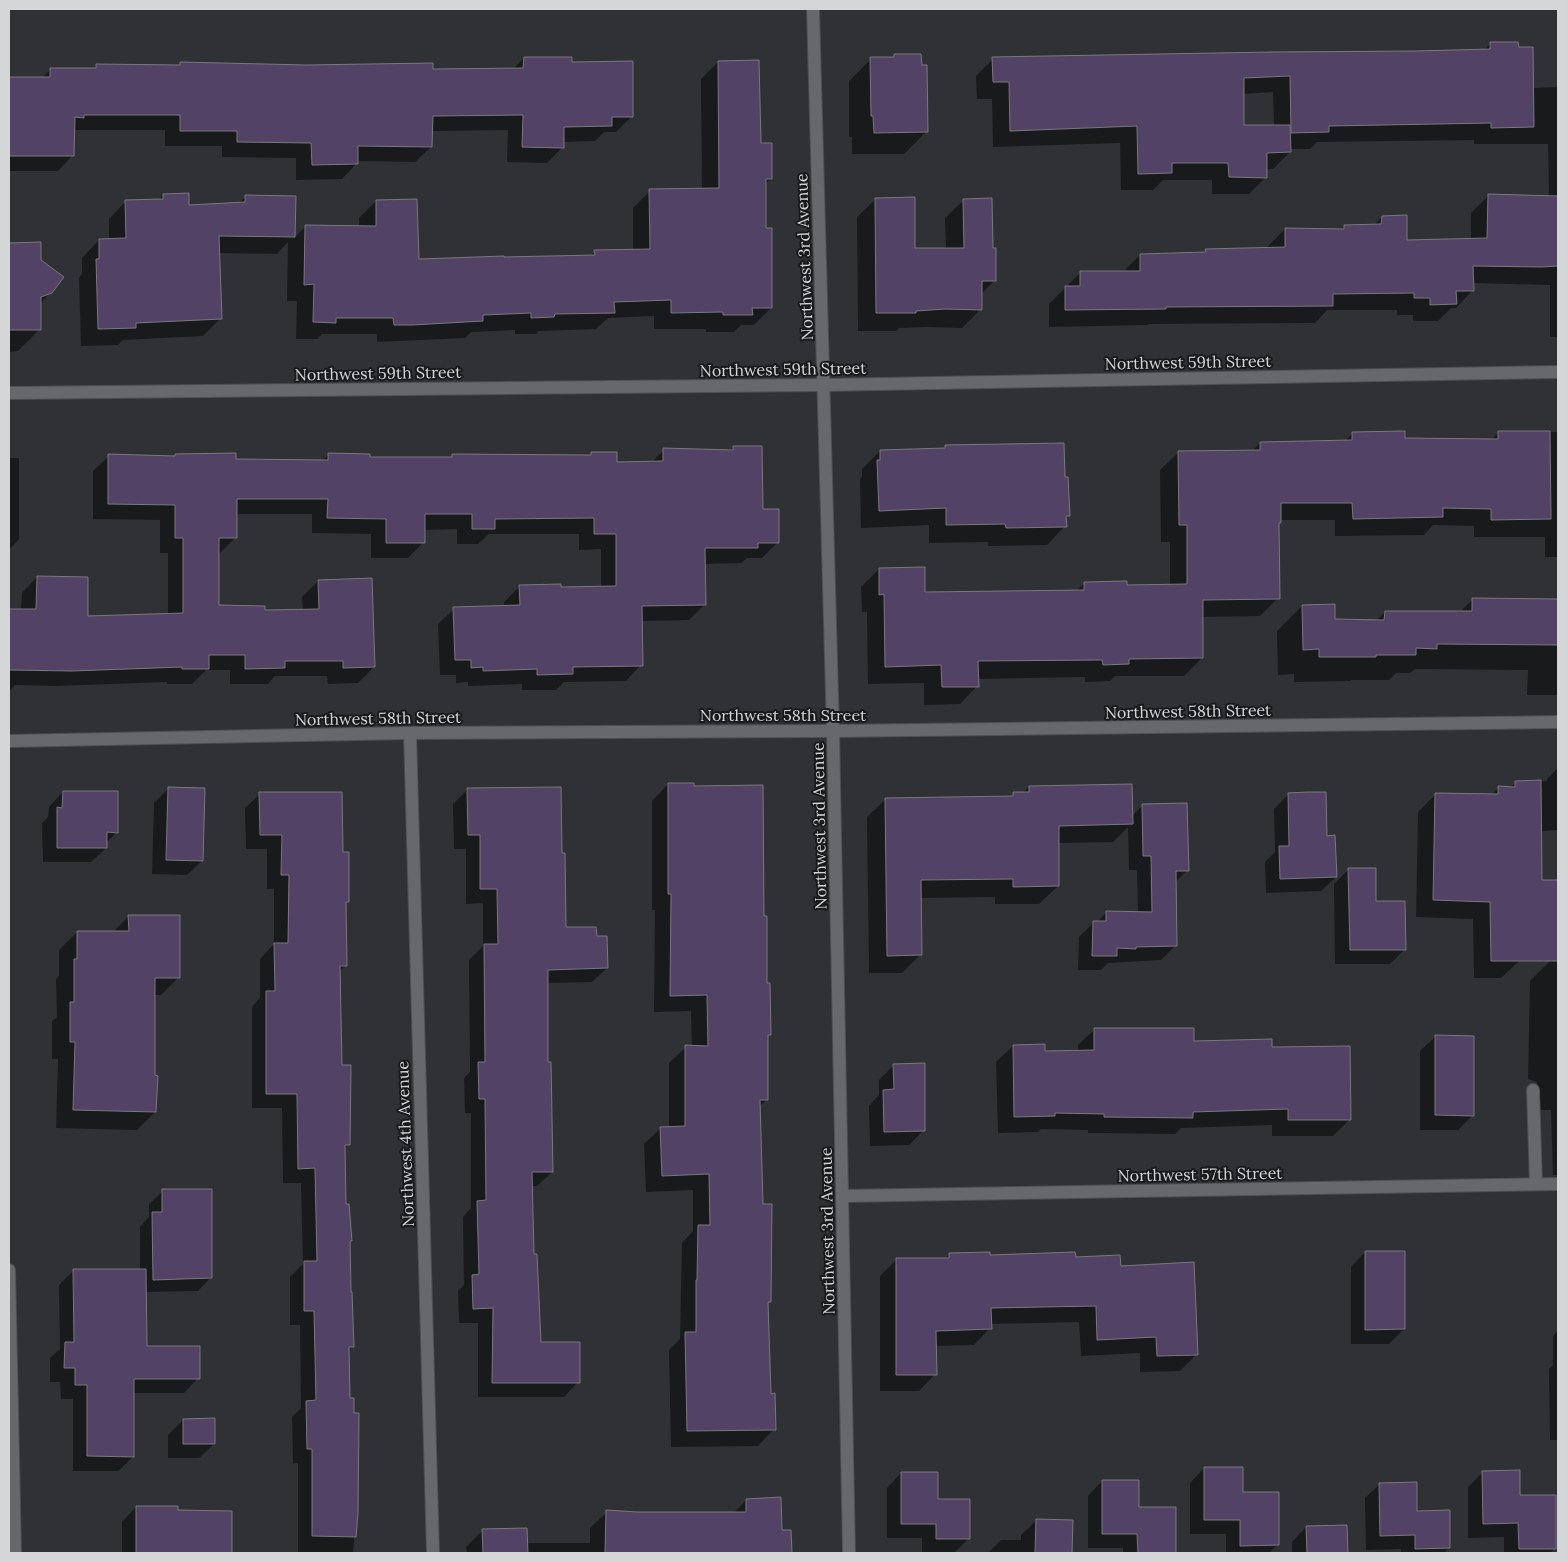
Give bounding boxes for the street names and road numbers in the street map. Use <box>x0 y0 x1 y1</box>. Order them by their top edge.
street label: Northwest 3rd Avenue <box>791 173 817 341</box>
street label: Northwest 59th Street <box>1105 351 1272 373</box>
street label: Northwest 59th Street <box>700 358 867 380</box>
street label: Northwest 59th Street <box>295 362 462 384</box>
street label: Northwest 58th Street <box>1105 700 1272 722</box>
street label: Northwest 58th Street <box>700 705 867 725</box>
street label: Northwest 58th Street <box>295 707 462 729</box>
street label: Northwest 3rd Avenue <box>808 742 830 910</box>
street label: Northwest 4th Avenue <box>392 1060 418 1227</box>
street label: Northwest 3rd Avenue <box>816 1147 838 1315</box>
street label: Northwest 57th Street <box>1117 1163 1283 1185</box>

